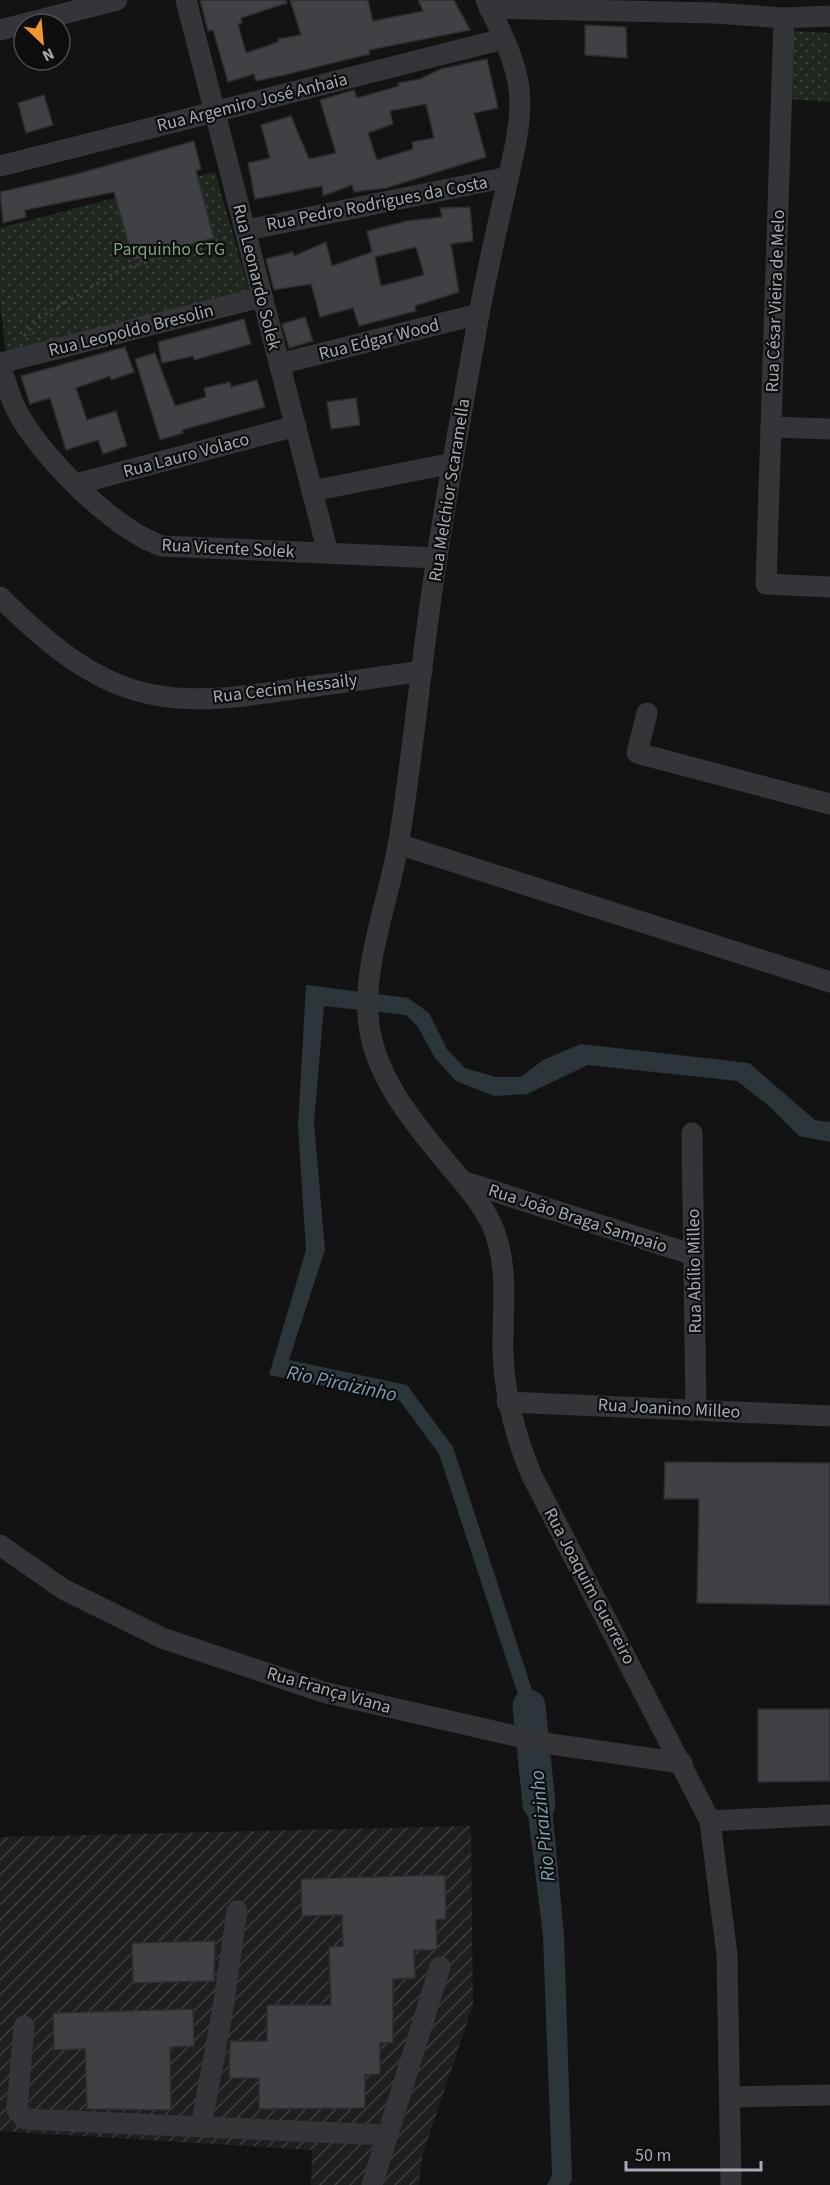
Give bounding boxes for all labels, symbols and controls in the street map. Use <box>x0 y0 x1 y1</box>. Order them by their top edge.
north arrow <box>12 12 72 72</box>
text: N <box>39 42 58 67</box>
street label: Rua Argemiro José Anhaia <box>154 67 350 138</box>
street label: Rua Pedro Rodrigues da Costa <box>264 170 490 237</box>
street label: Rua Leonardo Solek <box>226 201 287 353</box>
street label: Rua César Vieira de Melo <box>760 209 791 393</box>
park label: Parquinho CTG <box>113 237 225 262</box>
street label: Rua Leopoldo Bresolin <box>46 298 216 363</box>
street label: Rua Edgar Wood <box>316 312 442 367</box>
street label: Rua Melchior Scaramella <box>423 397 476 583</box>
street label: Rua Lauro Volaco <box>120 427 252 484</box>
street label: Rua Vicente Solek <box>161 533 295 564</box>
street label: Rua Cecim Hessaily <box>211 667 359 710</box>
street label: Rua João Braga Sampaio <box>485 1178 671 1259</box>
street label: Rua Abílio Milleo <box>681 1208 708 1334</box>
water label: Rio Piraizinho <box>284 1359 400 1409</box>
street label: Rua Joanino Milleo <box>597 1392 741 1425</box>
street label: Rua Joaquim Guerreiro <box>538 1504 641 1669</box>
street label: Rua França Viana <box>264 1661 394 1720</box>
water label: Rio Piraizinho <box>523 1769 563 1883</box>
scale bar <box>626 2134 761 2172</box>
text: 50 m <box>635 2143 671 2168</box>

